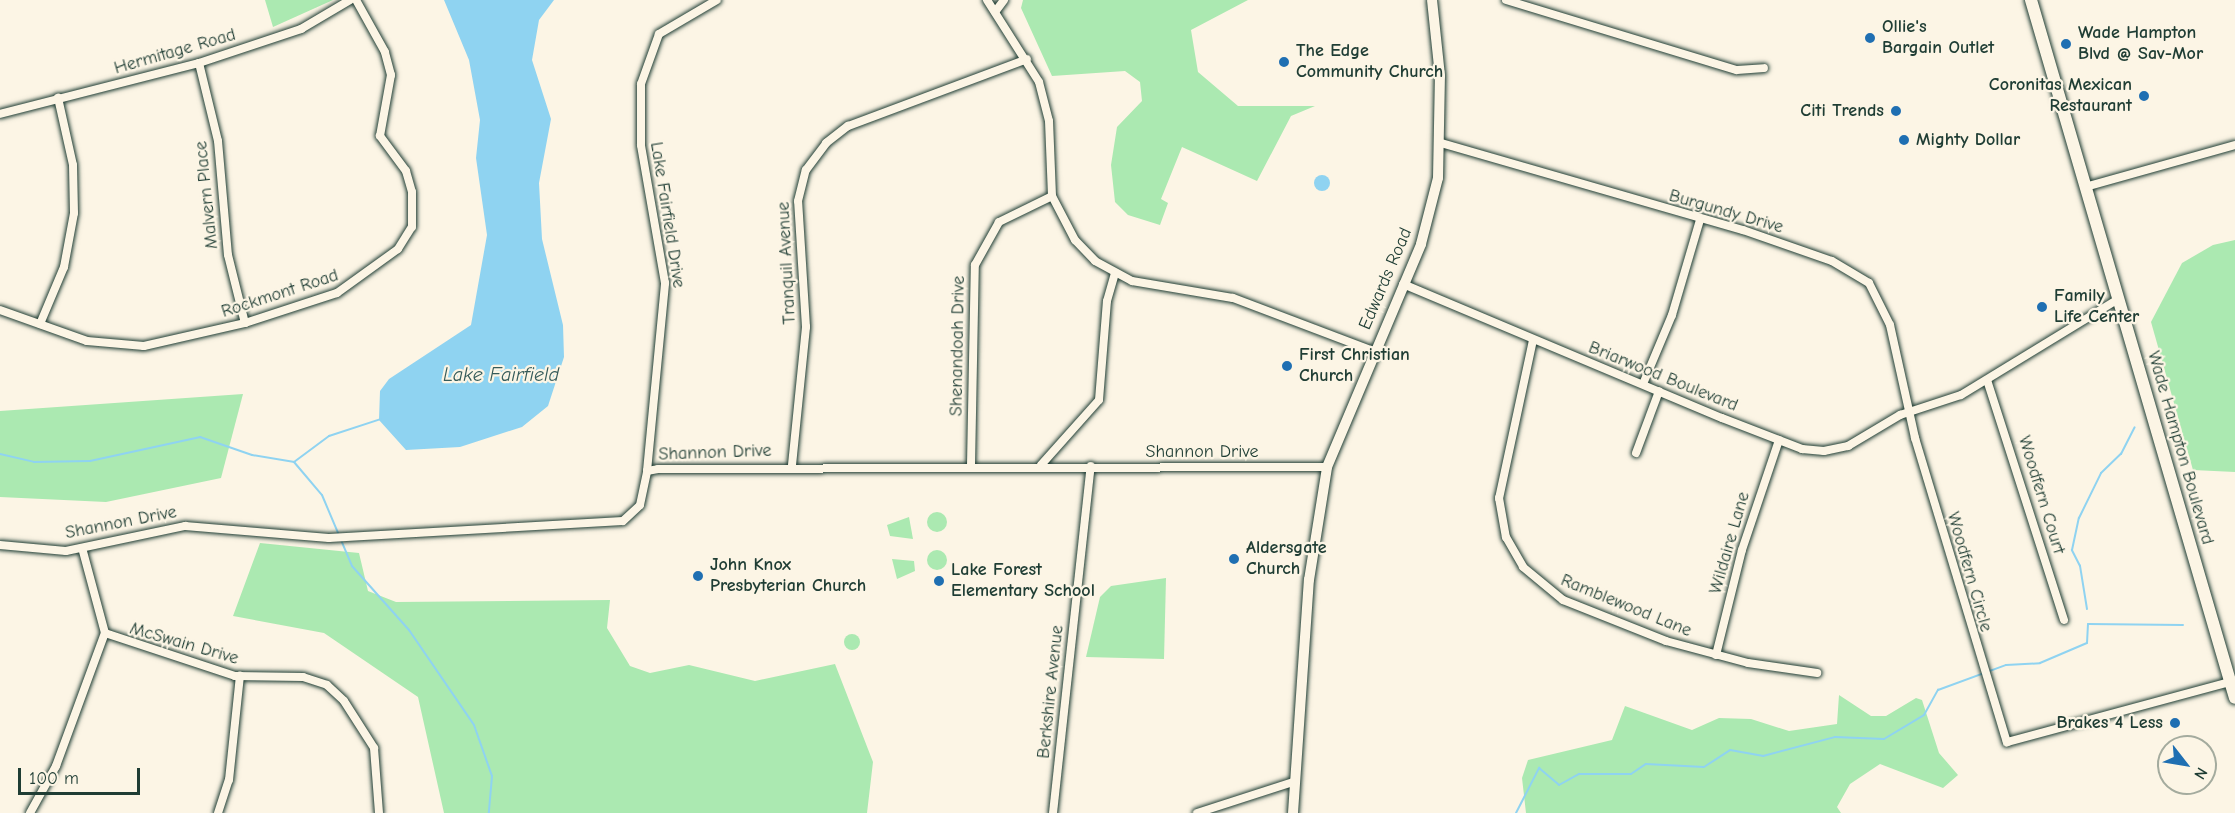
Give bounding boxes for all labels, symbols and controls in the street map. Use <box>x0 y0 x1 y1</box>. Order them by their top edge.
place label: Ollie's Bargain Outlet <box>1882 17 1994 60</box>
place label: Wade Hampton Blvd @ Sav-Mor <box>2078 23 2203 66</box>
street label: Hermitage Road <box>112 24 238 80</box>
marker: Ollie's Bargain Outlet <box>1863 31 1877 45</box>
marker: Wade Hampton Blvd @ Sav-Mor <box>2059 37 2073 51</box>
place label: The Edge Community Church <box>1296 41 1443 84</box>
marker: The Edge Community Church <box>1277 55 1291 69</box>
place label: Coronitas Mexican Restaurant <box>1989 75 2132 118</box>
marker: Coronitas Mexican Restaurant <box>2137 89 2151 103</box>
place label: Citi Trends <box>1800 100 1884 122</box>
marker: Citi Trends <box>1889 104 1903 118</box>
place label: Mighty Dollar <box>1916 129 2020 151</box>
marker: Mighty Dollar <box>1897 133 1911 147</box>
street label: Malvern Place <box>191 140 223 250</box>
street label: Lake Fairfield Drive <box>645 140 689 290</box>
street label: Burgundy Drive <box>1666 185 1786 239</box>
street label: Tranquil Avenue <box>773 201 801 325</box>
street label: Edwards Road <box>1355 225 1417 333</box>
street label: Rockmont Road <box>219 265 341 323</box>
street label: Shenandoah Drive <box>946 276 970 416</box>
place label: Family Life Center <box>2054 286 2139 328</box>
marker: Family Life Center <box>2035 300 2049 314</box>
street label: Briarwood Boulevard <box>1585 337 1741 417</box>
place label: First Christian Church <box>1299 345 1410 388</box>
street label: Wade Hampton Boulevard <box>2142 349 2218 547</box>
marker: First Christian Church <box>1280 359 1294 373</box>
water label: Lake Fairfield <box>443 362 559 386</box>
street label: Woodfern Court <box>2013 433 2069 557</box>
street label: Shannon Drive <box>658 440 772 466</box>
street label: Shannon Drive <box>1145 441 1259 463</box>
street label: Wildaire Lane <box>1705 489 1755 597</box>
street label: Shannon Drive <box>63 502 179 544</box>
street label: Woodfern Circle <box>1942 510 1996 634</box>
place label: Aldersgate Church <box>1246 538 1327 580</box>
marker: Aldersgate Church <box>1227 552 1241 566</box>
place label: John Knox Presbyterian Church <box>710 555 866 598</box>
place label: Lake Forest Elementary School <box>951 560 1095 602</box>
marker: John Knox Presbyterian Church <box>691 569 705 583</box>
street label: Ramblewood Lane <box>1557 570 1695 642</box>
marker: Lake Forest Elementary School <box>932 574 946 588</box>
street label: McSwain Drive <box>127 618 241 670</box>
street label: Berkshire Avenue <box>1033 624 1069 760</box>
place label: Brakes 4 Less <box>2057 712 2163 734</box>
marker: Brakes 4 Less <box>2168 716 2182 730</box>
north arrow <box>2157 735 2217 795</box>
scale bar <box>21 756 142 794</box>
text: N <box>2190 764 2211 782</box>
text: 100 m <box>29 768 79 789</box>

